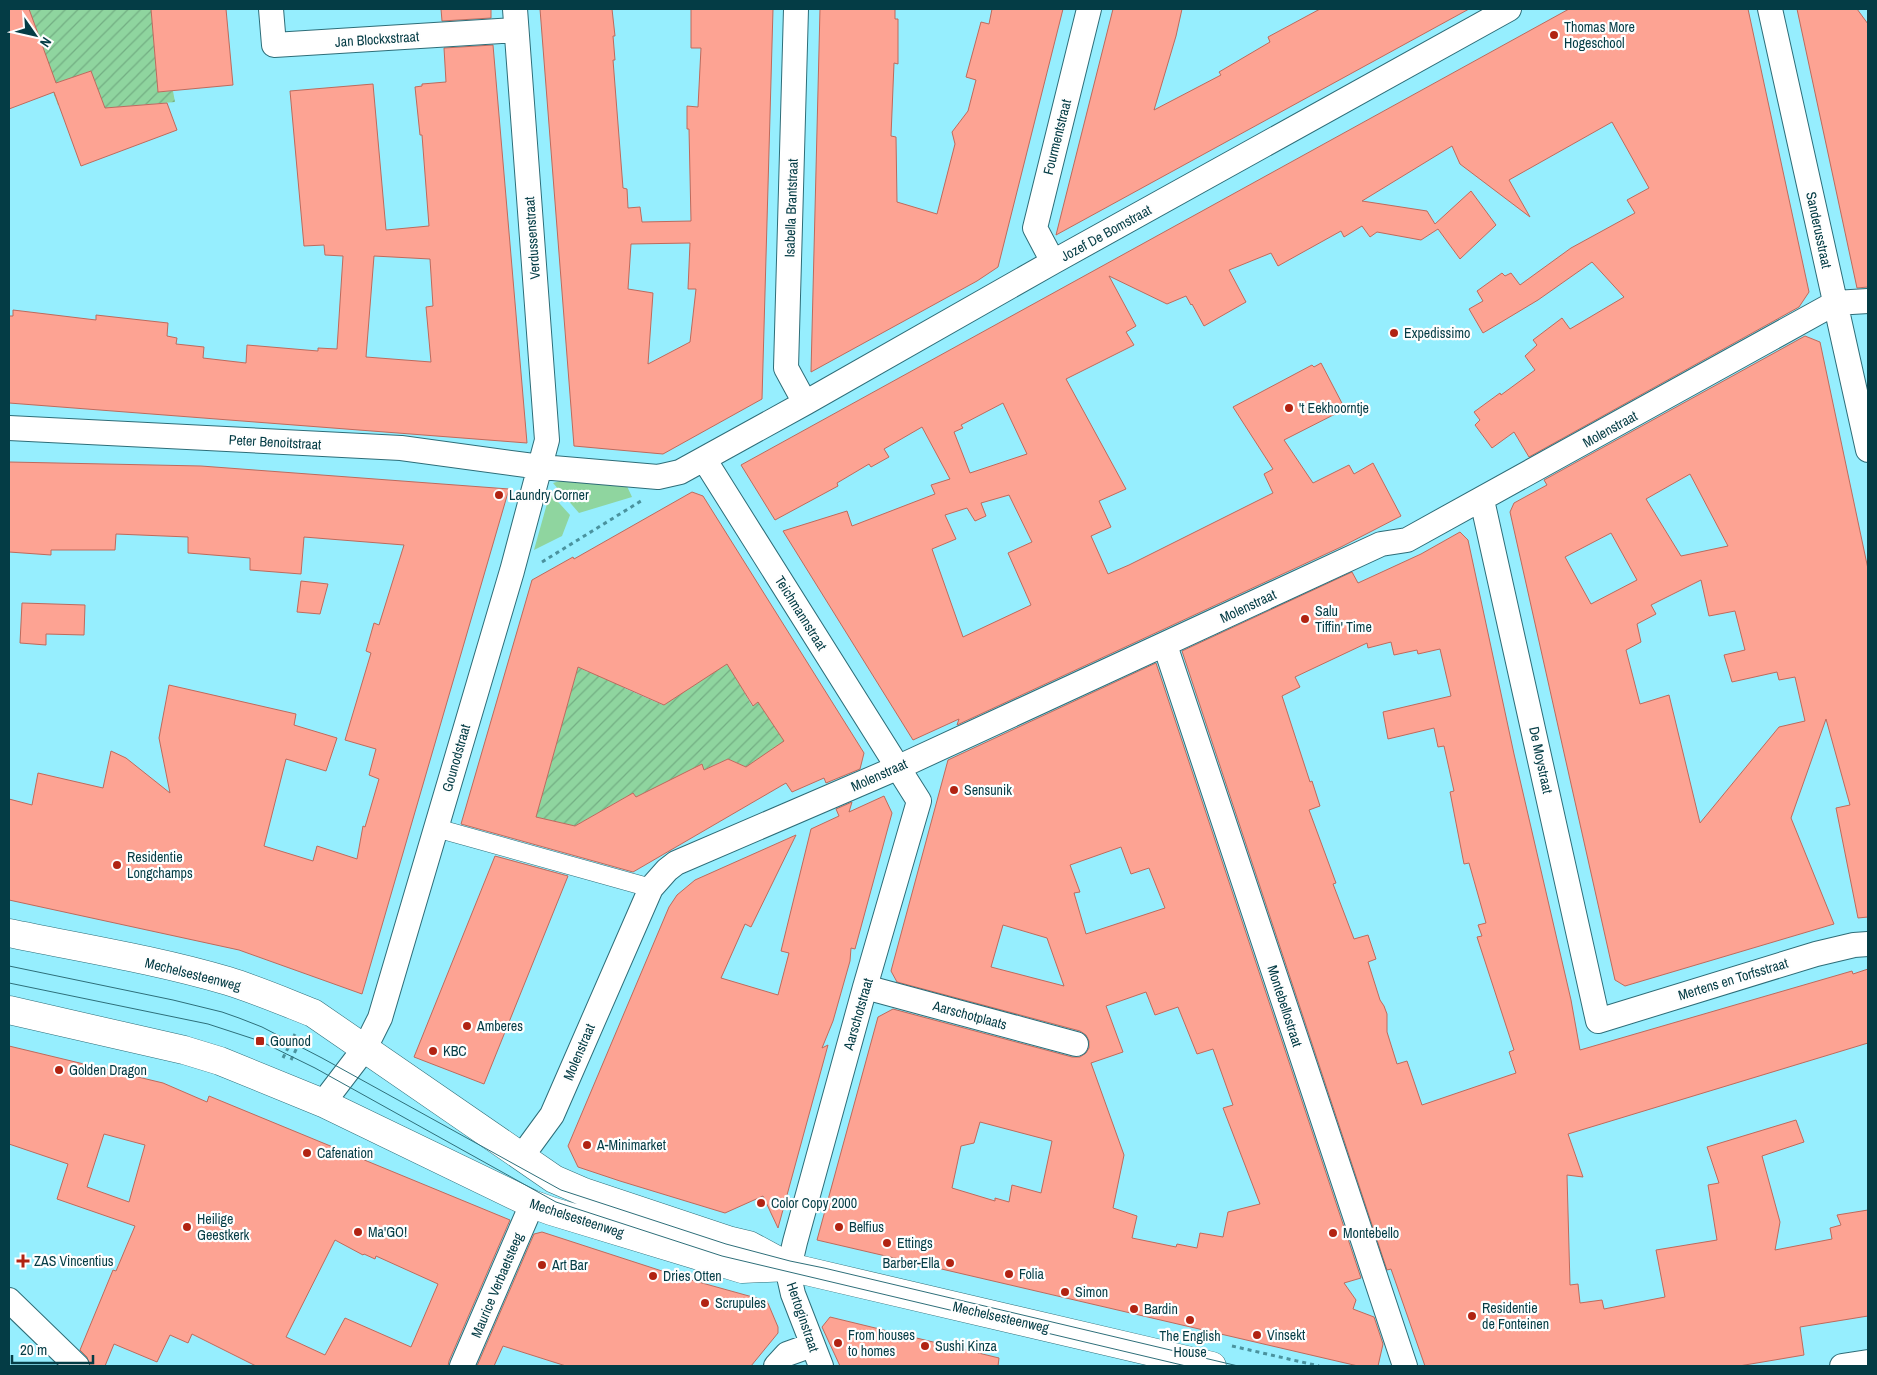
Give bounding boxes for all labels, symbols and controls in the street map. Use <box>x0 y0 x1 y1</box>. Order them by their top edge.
north arrow <box>10 10 60 60</box>
place label: Thomas More Hogeschool <box>1564 18 1635 52</box>
street label: Jan Blockxstraat <box>334 27 420 51</box>
marker: Thomas More Hogeschool <box>1548 29 1560 41</box>
text: N <box>36 34 56 51</box>
street label: Fourmentstraat <box>1039 97 1075 177</box>
street label: Isabella Brantstraat <box>780 158 802 258</box>
street label: Sanderusstraat <box>1802 190 1836 270</box>
street label: Verdussenstraat <box>520 196 544 280</box>
street label: Jozef De Bomstraat <box>1058 201 1154 265</box>
place label: Expedissimo <box>1404 324 1470 342</box>
marker: Expedissimo <box>1388 327 1400 339</box>
place label: 't Eekhoorntje <box>1299 399 1369 417</box>
marker: 't Eekhoorntje <box>1283 402 1295 414</box>
street label: Molenstraat <box>1579 407 1641 451</box>
street label: Peter Benoitstraat <box>228 431 322 453</box>
place label: Laundry Corner <box>509 486 589 504</box>
marker: Laundry Corner <box>493 489 505 501</box>
street label: Teichmannstraat <box>771 572 831 654</box>
street label: Molenstraat <box>1217 585 1279 627</box>
place label: Salu Tiffin' Time <box>1315 602 1372 636</box>
marker: Salu Tiffin' Time <box>1299 613 1311 625</box>
street label: Gounodstraat <box>438 722 474 794</box>
street label: De Moystraat <box>1525 725 1557 795</box>
street label: Molenstraat <box>848 755 910 795</box>
place label: Sensunik <box>964 781 1012 799</box>
marker: Sensunik <box>948 784 960 796</box>
place label: Residentie Longchamps <box>127 848 193 882</box>
marker: Residentie Longchamps <box>111 859 123 871</box>
street label: Mechelsesteenweg <box>143 953 243 995</box>
street label: Mertens en Torfsstraat <box>1676 954 1790 1004</box>
street label: Montebellostraat <box>1263 963 1307 1049</box>
street label: Aarschotstraat <box>839 976 877 1053</box>
street label: Aarschotplaats <box>930 996 1009 1034</box>
place label: Amberes <box>476 1017 523 1035</box>
marker: Amberes <box>461 1020 473 1032</box>
street label: Molenstraat <box>559 1021 599 1083</box>
place label: Gounod <box>270 1032 311 1050</box>
marker: Gounod <box>254 1035 266 1047</box>
place label: KBC <box>443 1042 467 1060</box>
marker: KBC <box>427 1045 439 1057</box>
place label: Golden Dragon <box>69 1061 147 1079</box>
marker: Golden Dragon <box>53 1064 65 1076</box>
place label: A-Minimarket <box>596 1136 666 1154</box>
marker: A-Minimarket <box>581 1139 593 1151</box>
place label: Cafenation <box>317 1144 373 1162</box>
marker: Cafenation <box>301 1147 313 1159</box>
street label: Mechelsesteenweg <box>527 1194 627 1242</box>
place label: Color Copy 2000 <box>771 1194 857 1212</box>
marker: Color Copy 2000 <box>755 1197 767 1209</box>
place label: Heilige Geestkerk <box>197 1210 250 1244</box>
place label: Belfius <box>849 1218 884 1236</box>
marker: Heilige Geestkerk <box>181 1221 193 1233</box>
marker: Belfius <box>833 1221 845 1233</box>
place label: Ma'GO! <box>368 1223 407 1241</box>
place label: Montebello <box>1343 1224 1399 1242</box>
marker: Ma'GO! <box>352 1226 364 1238</box>
marker: Montebello <box>1327 1227 1339 1239</box>
street label: Maurice Verbaetsteeg <box>467 1229 527 1340</box>
place label: Ettings <box>897 1234 933 1252</box>
marker: Ettings <box>881 1237 893 1249</box>
place label: ZAS Vincentius <box>34 1252 114 1270</box>
marker: ZAS Vincentius <box>16 1254 30 1268</box>
place label: Barber-Ella <box>883 1254 941 1272</box>
place label: Art Bar <box>551 1256 588 1274</box>
marker: Barber-Ella <box>944 1257 956 1269</box>
marker: Art Bar <box>536 1259 548 1271</box>
place label: Folia <box>1019 1265 1045 1283</box>
place label: Dries Otten <box>663 1267 722 1285</box>
marker: Folia <box>1003 1268 1015 1280</box>
marker: Dries Otten <box>647 1270 659 1282</box>
street label: Hertoginstraat <box>783 1280 823 1354</box>
place label: Simon <box>1075 1283 1108 1301</box>
marker: Simon <box>1059 1286 1071 1298</box>
place label: Scrupules <box>715 1294 766 1312</box>
marker: Scrupules <box>699 1297 711 1309</box>
street label: Mechelsesteenweg <box>951 1297 1051 1337</box>
place label: Residentie de Fonteinen <box>1482 1299 1549 1333</box>
place label: Bardin <box>1144 1300 1178 1318</box>
marker: Bardin <box>1128 1303 1140 1315</box>
marker: Residentie de Fonteinen <box>1466 1310 1478 1322</box>
marker: The English House <box>1184 1314 1196 1326</box>
place label: From houses to homes <box>848 1326 915 1360</box>
place label: Vinsekt <box>1267 1326 1305 1344</box>
place label: The English House <box>1159 1327 1221 1361</box>
marker: Vinsekt <box>1251 1329 1263 1341</box>
scale bar <box>12 1332 94 1364</box>
marker: From houses to homes <box>832 1337 844 1349</box>
place label: Sushi Kinza <box>935 1337 998 1355</box>
text: 20 m <box>20 1339 47 1360</box>
marker: Sushi Kinza <box>919 1340 931 1352</box>

